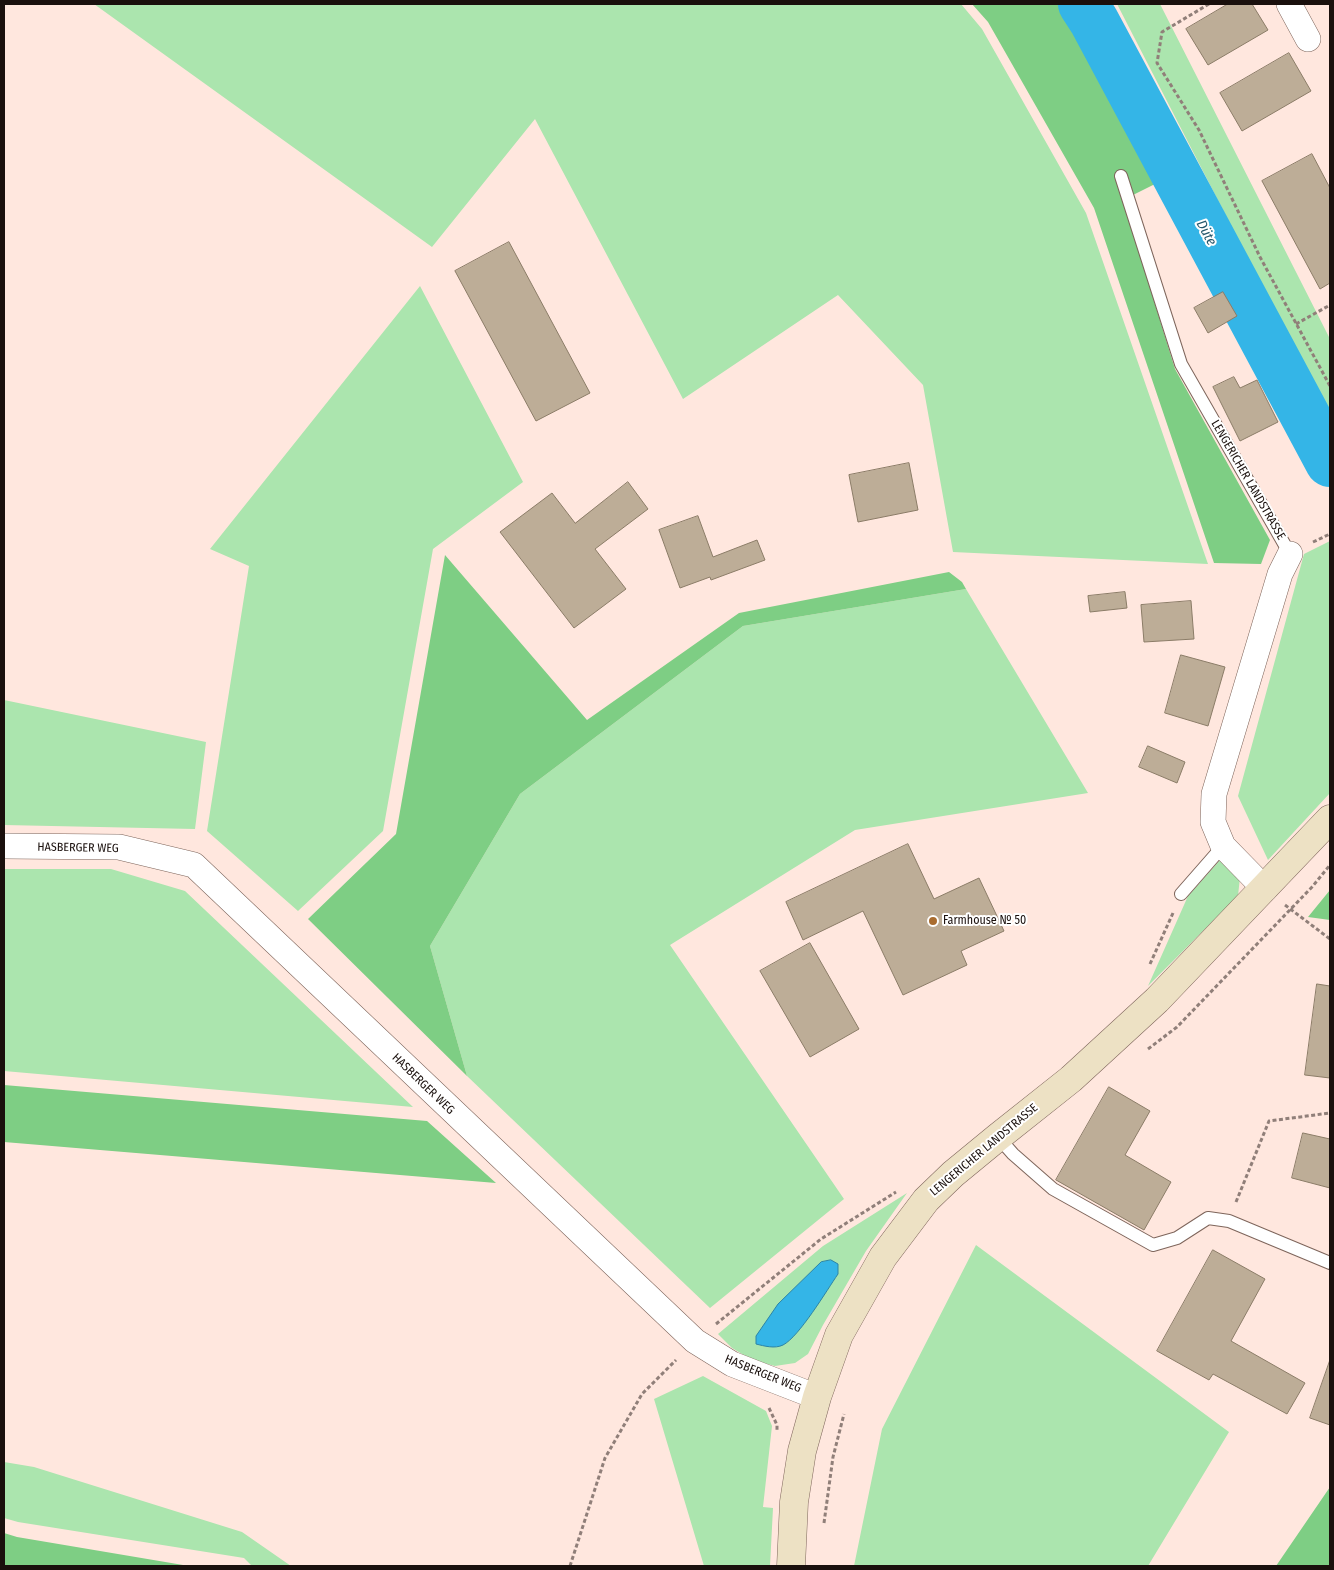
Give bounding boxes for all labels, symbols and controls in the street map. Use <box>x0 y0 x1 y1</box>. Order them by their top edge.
water label: Düte <box>1192 217 1220 249</box>
street label: LENGERICHER LANDSTRASSE <box>1208 417 1288 543</box>
street label: HASBERGER WEG <box>37 840 119 856</box>
place label: Farmhouse № 50 <box>943 914 1026 928</box>
marker: Farmhouse № 50 <box>927 915 939 927</box>
street label: HASBERGER WEG <box>389 1051 457 1117</box>
street label: LENGERICHER LANDSTRASSE <box>927 1101 1041 1199</box>
street label: HASBERGER WEG <box>723 1352 803 1396</box>

